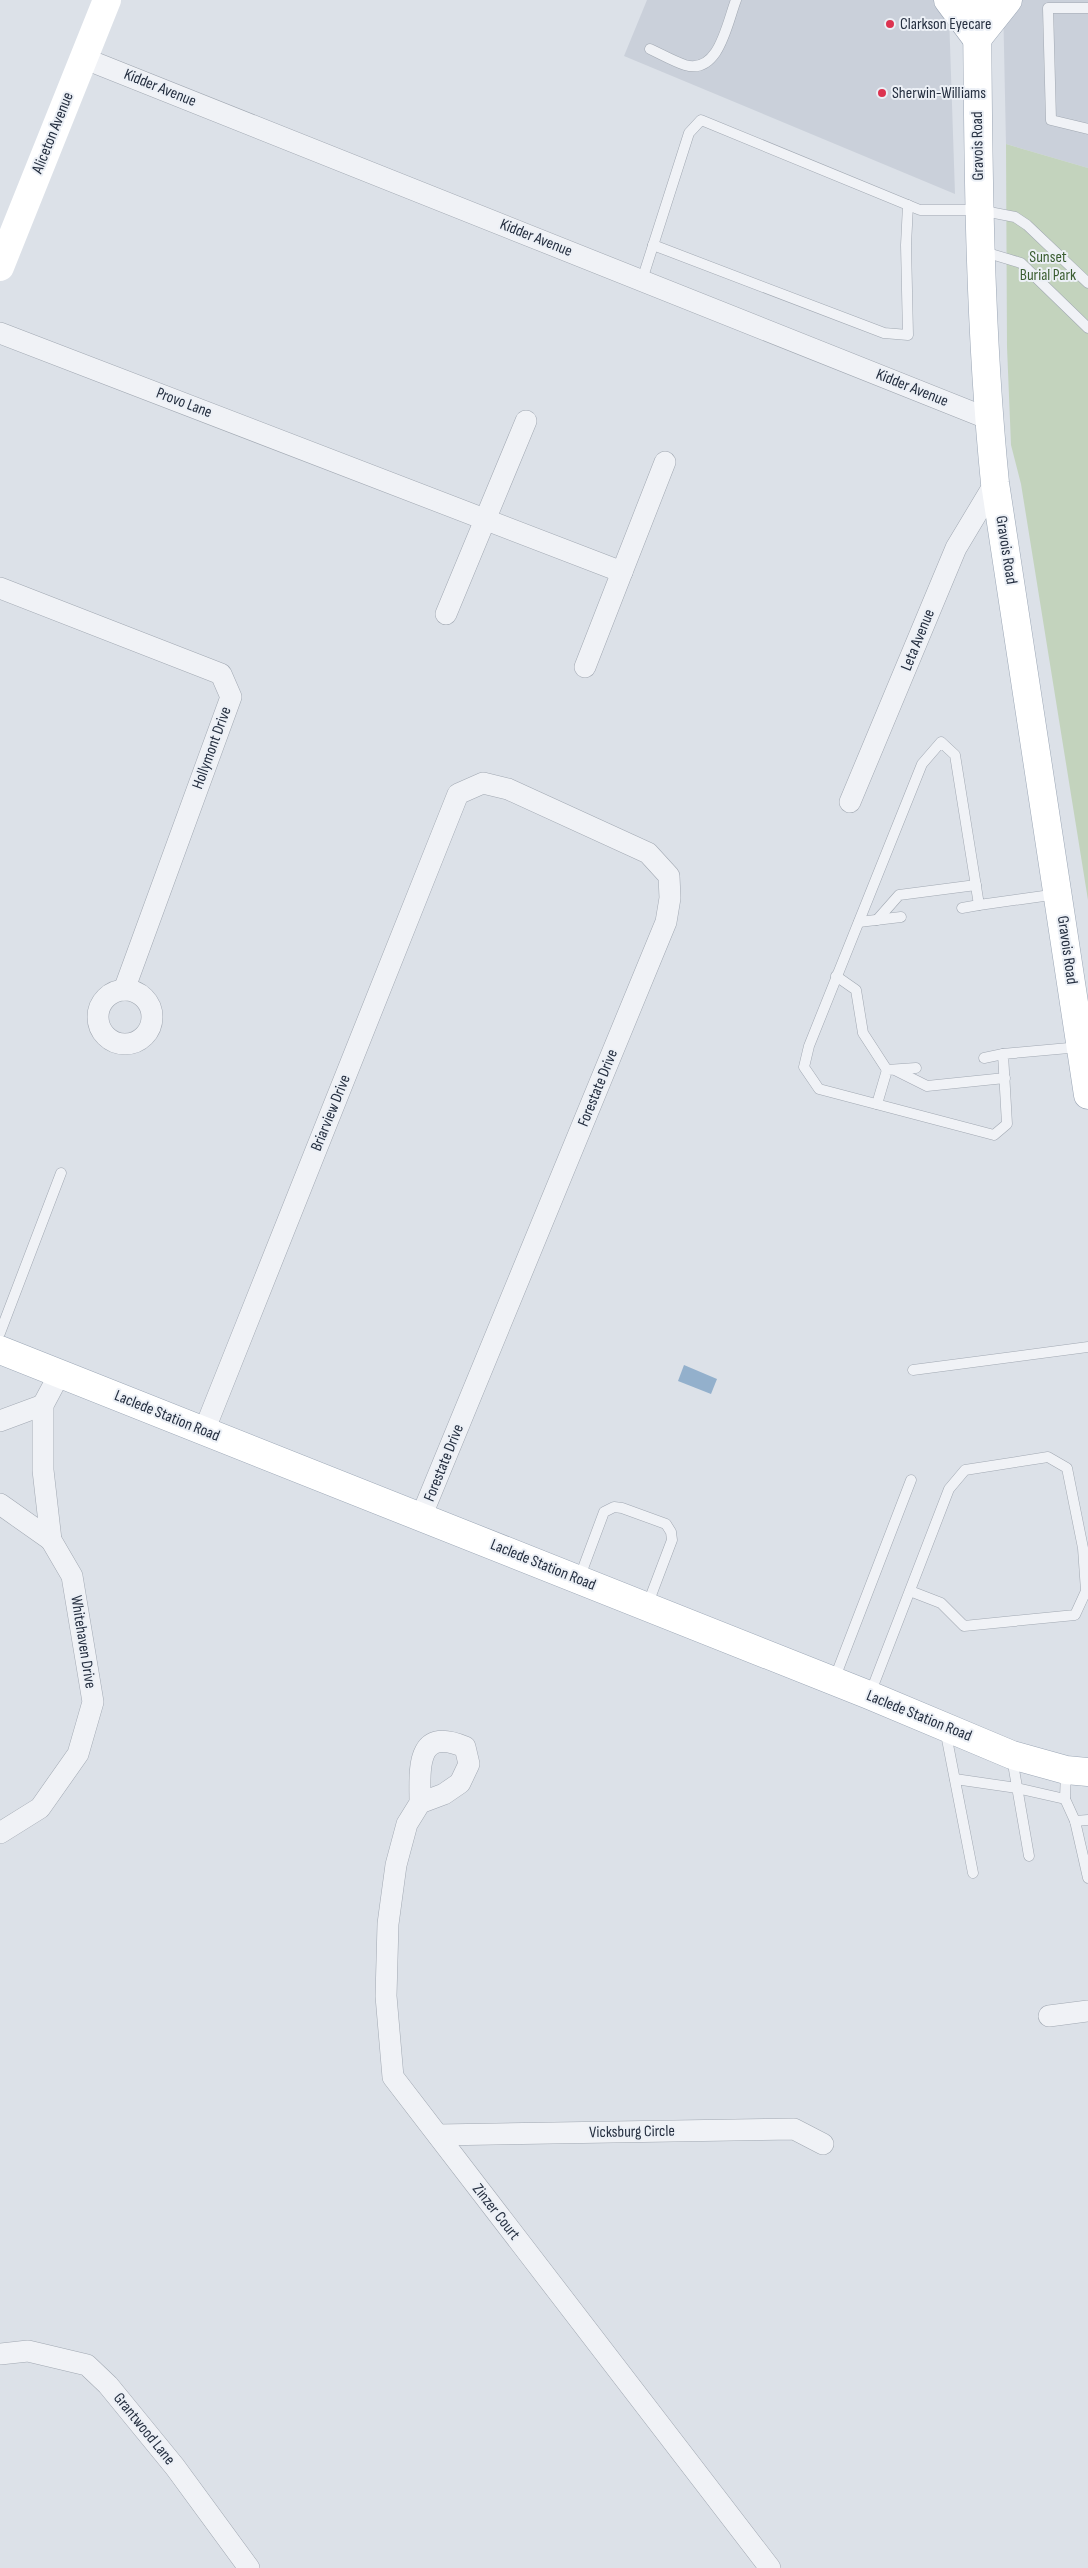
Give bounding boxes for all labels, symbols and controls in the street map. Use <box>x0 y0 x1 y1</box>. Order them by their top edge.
place label: Clarkson Eyecare <box>900 15 991 34</box>
marker: Clarkson Eyecare <box>884 18 896 30</box>
street label: Kidder Avenue <box>121 65 199 111</box>
place label: Sherwin-Williams <box>892 84 986 103</box>
marker: Sherwin-Williams <box>876 87 888 99</box>
street label: Aliceton Avenue <box>28 90 78 177</box>
street label: Gravois Road <box>968 111 988 181</box>
street label: Kidder Avenue <box>497 215 575 261</box>
park label: Sunset Burial Park <box>1020 248 1076 285</box>
street label: Kidder Avenue <box>873 365 951 411</box>
street label: Provo Lane <box>153 384 215 422</box>
street label: Gravois Road <box>991 514 1021 586</box>
street label: Leta Avenue <box>897 606 939 674</box>
street label: Hollymont Drive <box>188 704 236 792</box>
street label: Gravois Road <box>1053 914 1081 986</box>
street label: Forestate Drive <box>574 1047 622 1129</box>
street label: Briarview Drive <box>307 1072 355 1154</box>
street label: Laclede Station Road <box>112 1386 222 1446</box>
street label: Forestate Drive <box>420 1422 468 1504</box>
street label: Laclede Station Road <box>488 1535 598 1595</box>
street label: Whitehaven Drive <box>66 1594 100 1690</box>
street label: Laclede Station Road <box>864 1686 974 1746</box>
street label: Vicksburg Circle <box>589 2122 675 2142</box>
street label: Zinzer Court <box>468 2180 524 2244</box>
street label: Grantwood Lane <box>109 2389 179 2469</box>

